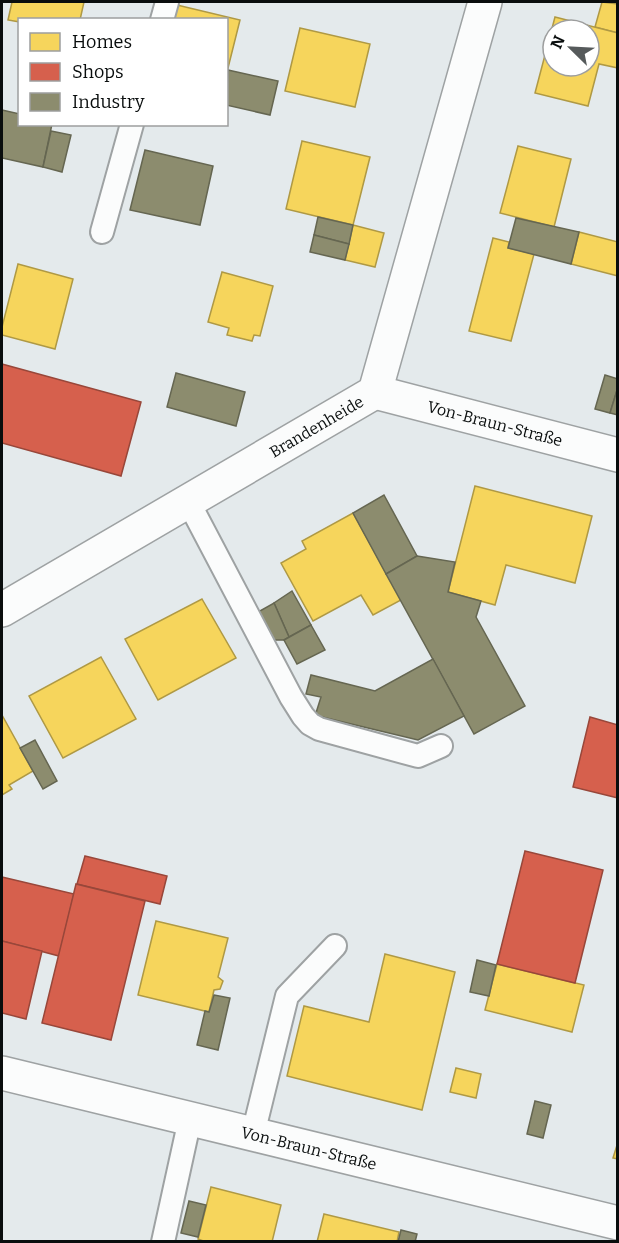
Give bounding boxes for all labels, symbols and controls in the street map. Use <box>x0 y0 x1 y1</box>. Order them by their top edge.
legend <box>18 18 228 126</box>
north arrow <box>541 18 601 78</box>
text: Homes <box>72 31 132 53</box>
text: N <box>547 33 569 52</box>
text: Shops <box>72 61 124 83</box>
text: Industry <box>72 91 145 113</box>
street label: Brandenheide <box>266 392 367 462</box>
street label: Von-Braun-Straße <box>425 397 565 450</box>
street label: Von-Braun-Straße <box>239 1123 379 1174</box>

